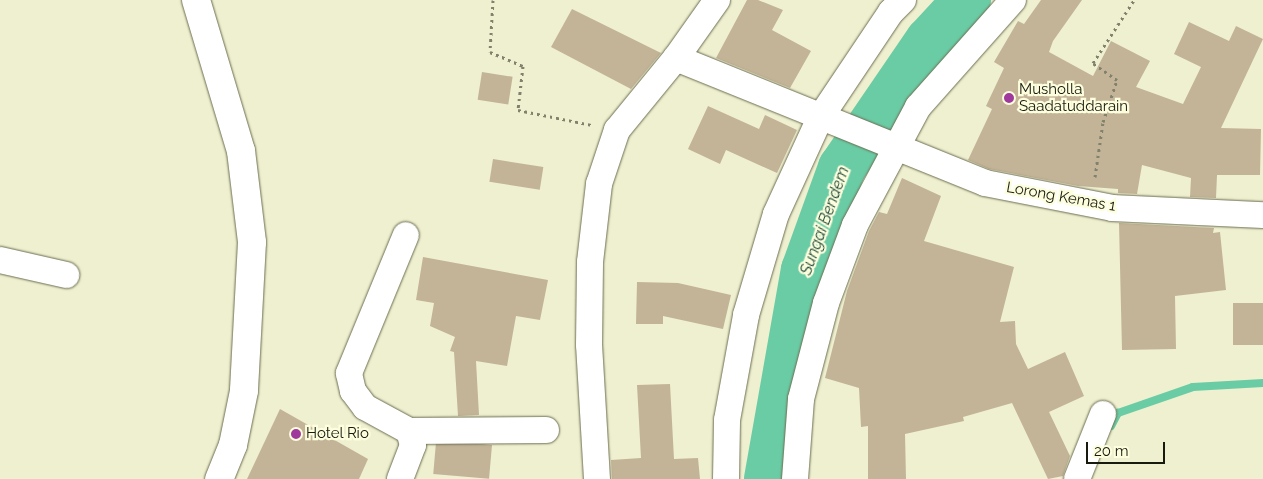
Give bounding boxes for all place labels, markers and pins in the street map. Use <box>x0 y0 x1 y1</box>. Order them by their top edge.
place label: Musholla Saadatuddarain <box>1019 80 1128 115</box>
marker: Musholla Saadatuddarain <box>1003 92 1015 104</box>
place label: Hotel Rio <box>306 425 369 443</box>
marker: Hotel Rio <box>290 428 302 440</box>

